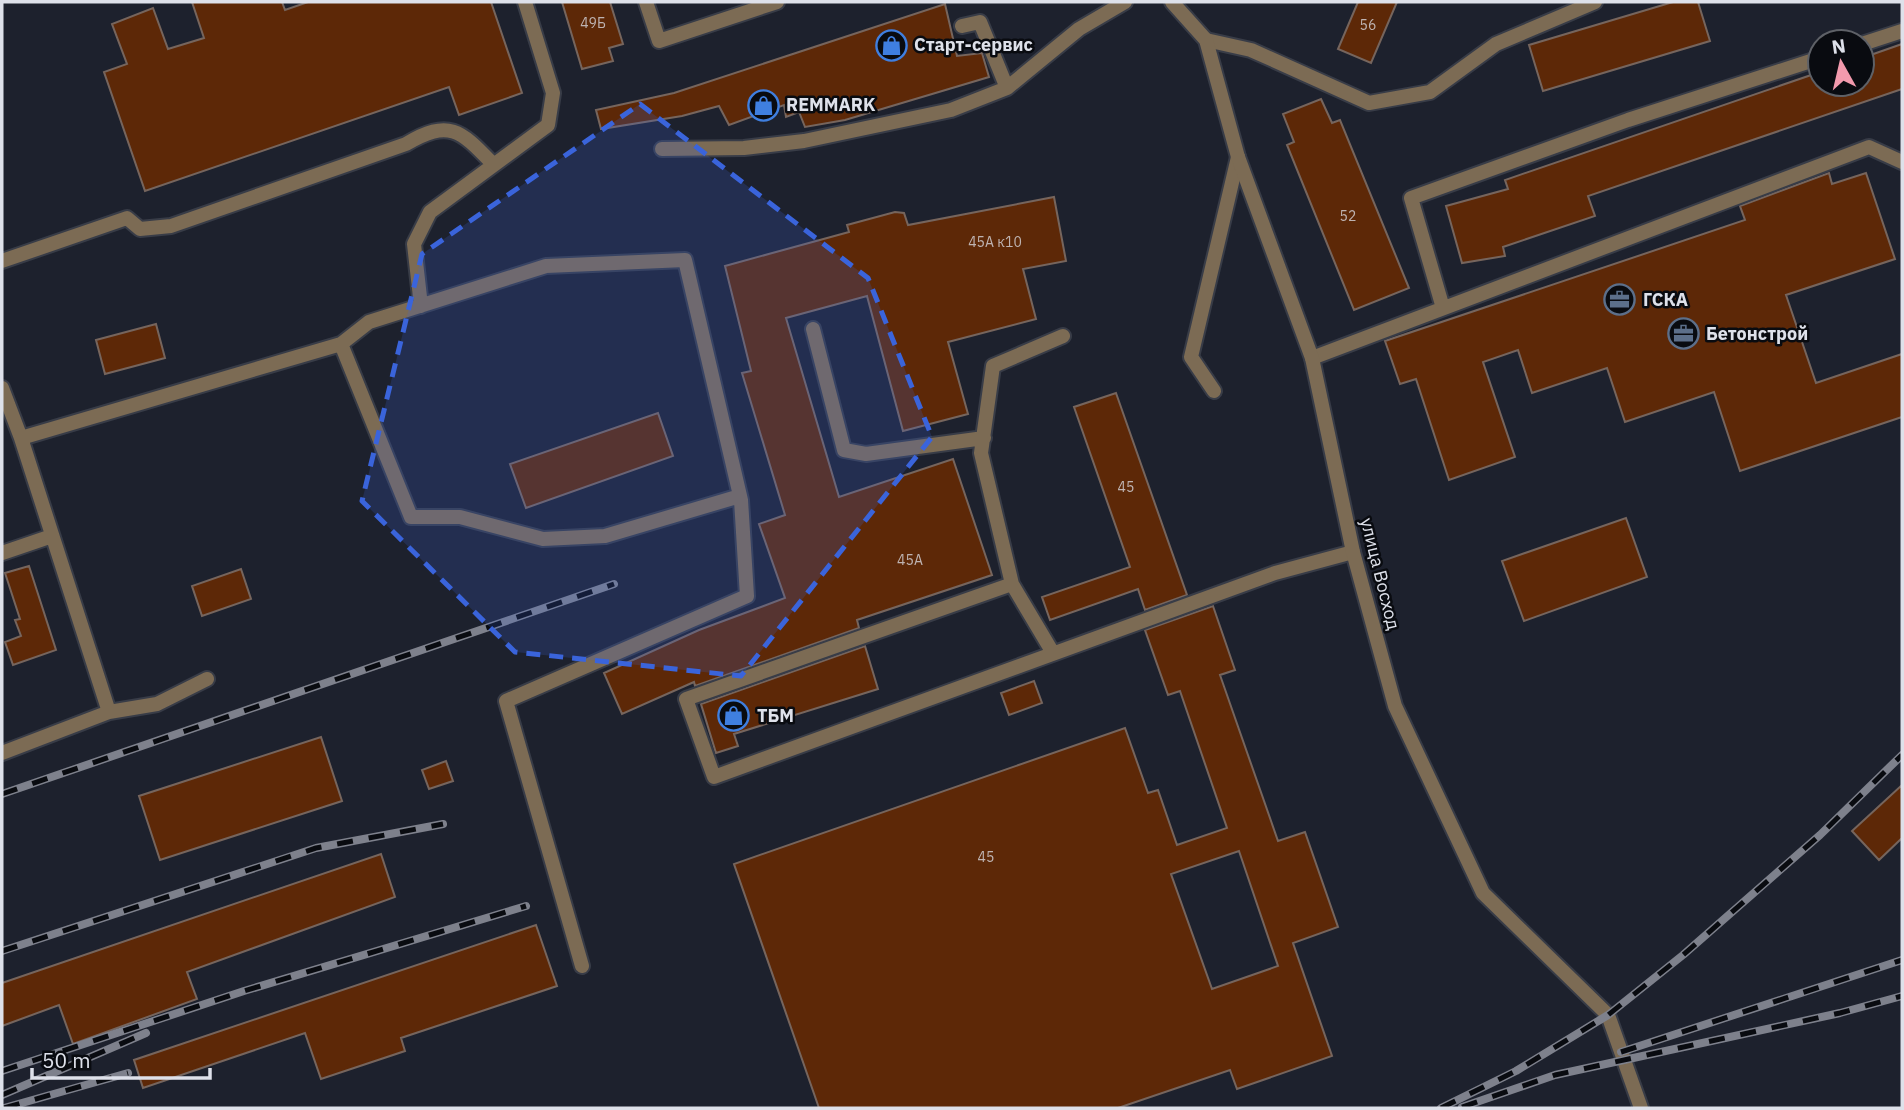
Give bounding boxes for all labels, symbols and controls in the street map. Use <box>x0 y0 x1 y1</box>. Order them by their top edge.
house number: 49Б <box>580 14 606 32</box>
house number: 56 <box>1360 16 1376 34</box>
shop icon: Старт-сервис <box>874 28 908 62</box>
north arrow <box>1806 28 1876 98</box>
place label: Старт-сервис <box>914 33 1033 56</box>
text: N <box>1830 33 1847 59</box>
shop icon: REMMARK <box>746 88 780 122</box>
place label: REMMARK <box>786 93 876 116</box>
house number: 52 <box>1340 207 1356 225</box>
house number: 45А к10 <box>968 233 1022 251</box>
office icon: ГСКА <box>1603 283 1637 317</box>
place label: ГСКА <box>1643 288 1688 311</box>
office icon: Бетонстрой <box>1666 317 1700 351</box>
place label: Бетонстрой <box>1706 322 1808 345</box>
house number: 45 <box>1118 478 1134 496</box>
street label: улица Восход <box>1355 516 1406 632</box>
house number: 45А <box>897 551 923 569</box>
shop icon: ТБМ <box>717 699 751 733</box>
place label: ТБМ <box>757 704 794 727</box>
house number: 45 <box>978 848 994 866</box>
scale bar <box>32 1036 210 1080</box>
text: 50 m <box>42 1046 91 1074</box>

